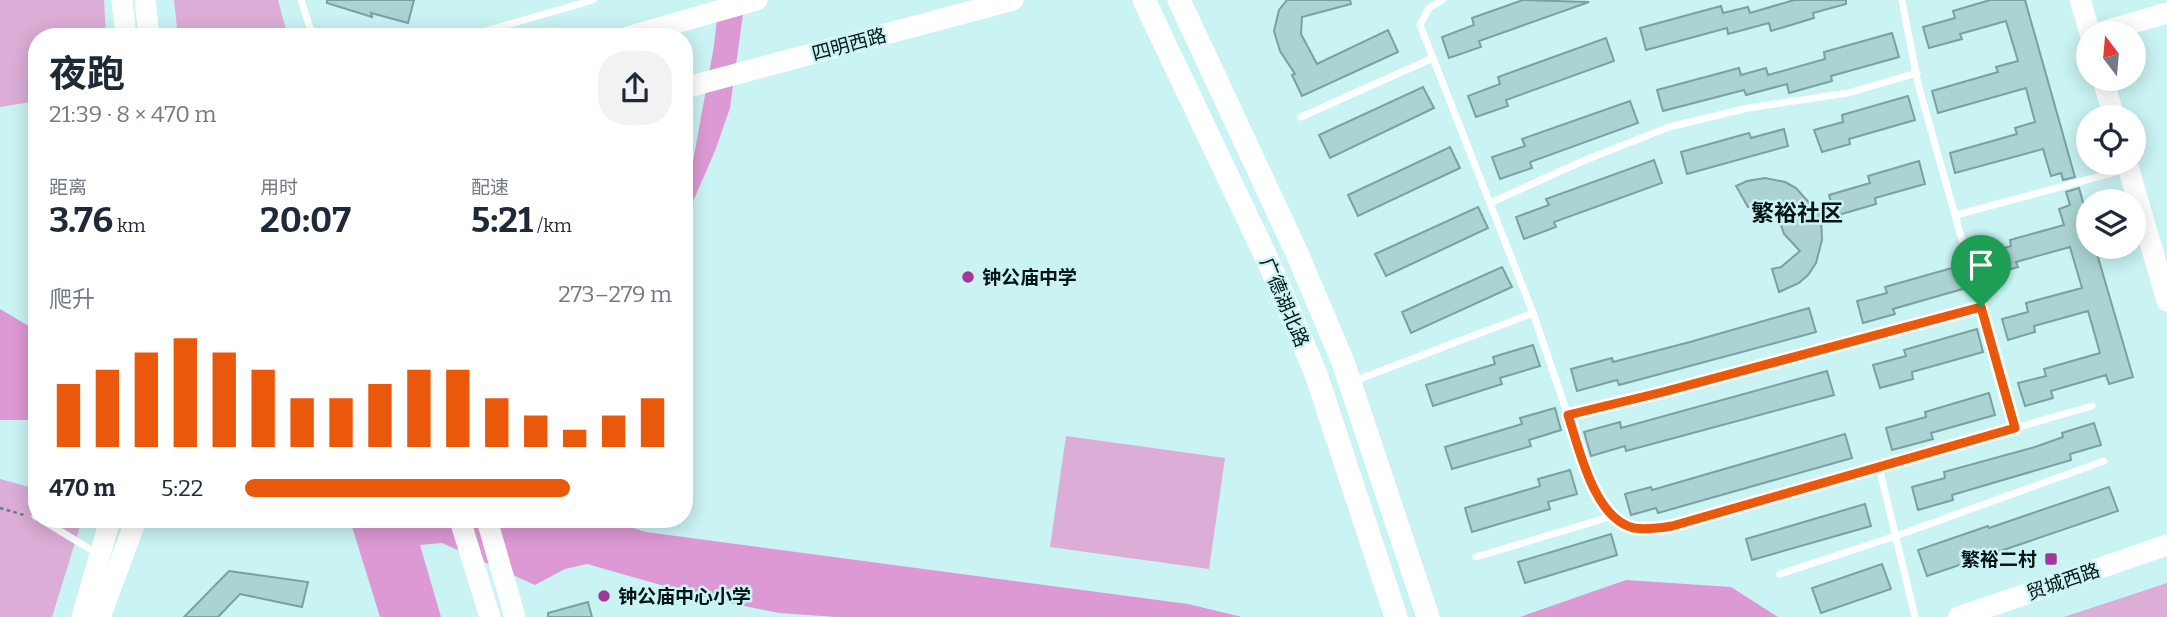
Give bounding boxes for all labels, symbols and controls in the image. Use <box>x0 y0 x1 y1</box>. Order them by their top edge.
north arrow <box>2076 21 2146 91</box>
map controls <box>2076 21 2146 259</box>
street label: 四明西路 <box>809 24 889 65</box>
text: 夜跑 <box>49 51 125 97</box>
button: share <box>598 51 672 125</box>
text: 21:39 · 8 × 470 m <box>49 100 217 128</box>
button: locate <box>2076 105 2146 175</box>
text: 距离 <box>49 176 87 199</box>
text: 用时 <box>260 176 298 199</box>
text: 配速 <box>471 176 509 199</box>
button: layers <box>2076 189 2146 259</box>
text: 3.76 <box>49 199 113 241</box>
text: 20:07 <box>260 199 351 241</box>
text: 5:21 <box>471 199 533 241</box>
district label: 繁裕社区 <box>1751 199 1843 227</box>
text: km <box>113 214 146 237</box>
text: /km <box>533 214 572 237</box>
pin <box>1951 235 2011 307</box>
icon: arrive <box>1962 246 2000 284</box>
street label: 广德湖北路 <box>1255 254 1314 350</box>
place label: 钟公庙中学 <box>982 266 1077 289</box>
marker: 钟公庙中学 <box>960 269 976 285</box>
text: 273–279 m <box>558 280 672 308</box>
text: 爬升 <box>49 285 95 313</box>
text: 470 m <box>49 474 115 502</box>
text: 5:22 <box>161 474 203 502</box>
place label: 繁裕二村 <box>1961 548 2037 571</box>
marker: 繁裕二村 <box>2043 551 2059 567</box>
street label: 贸城西路 <box>2023 558 2103 605</box>
place label: 钟公庙中心小学 <box>618 585 751 608</box>
marker: 钟公庙中心小学 <box>596 588 612 604</box>

